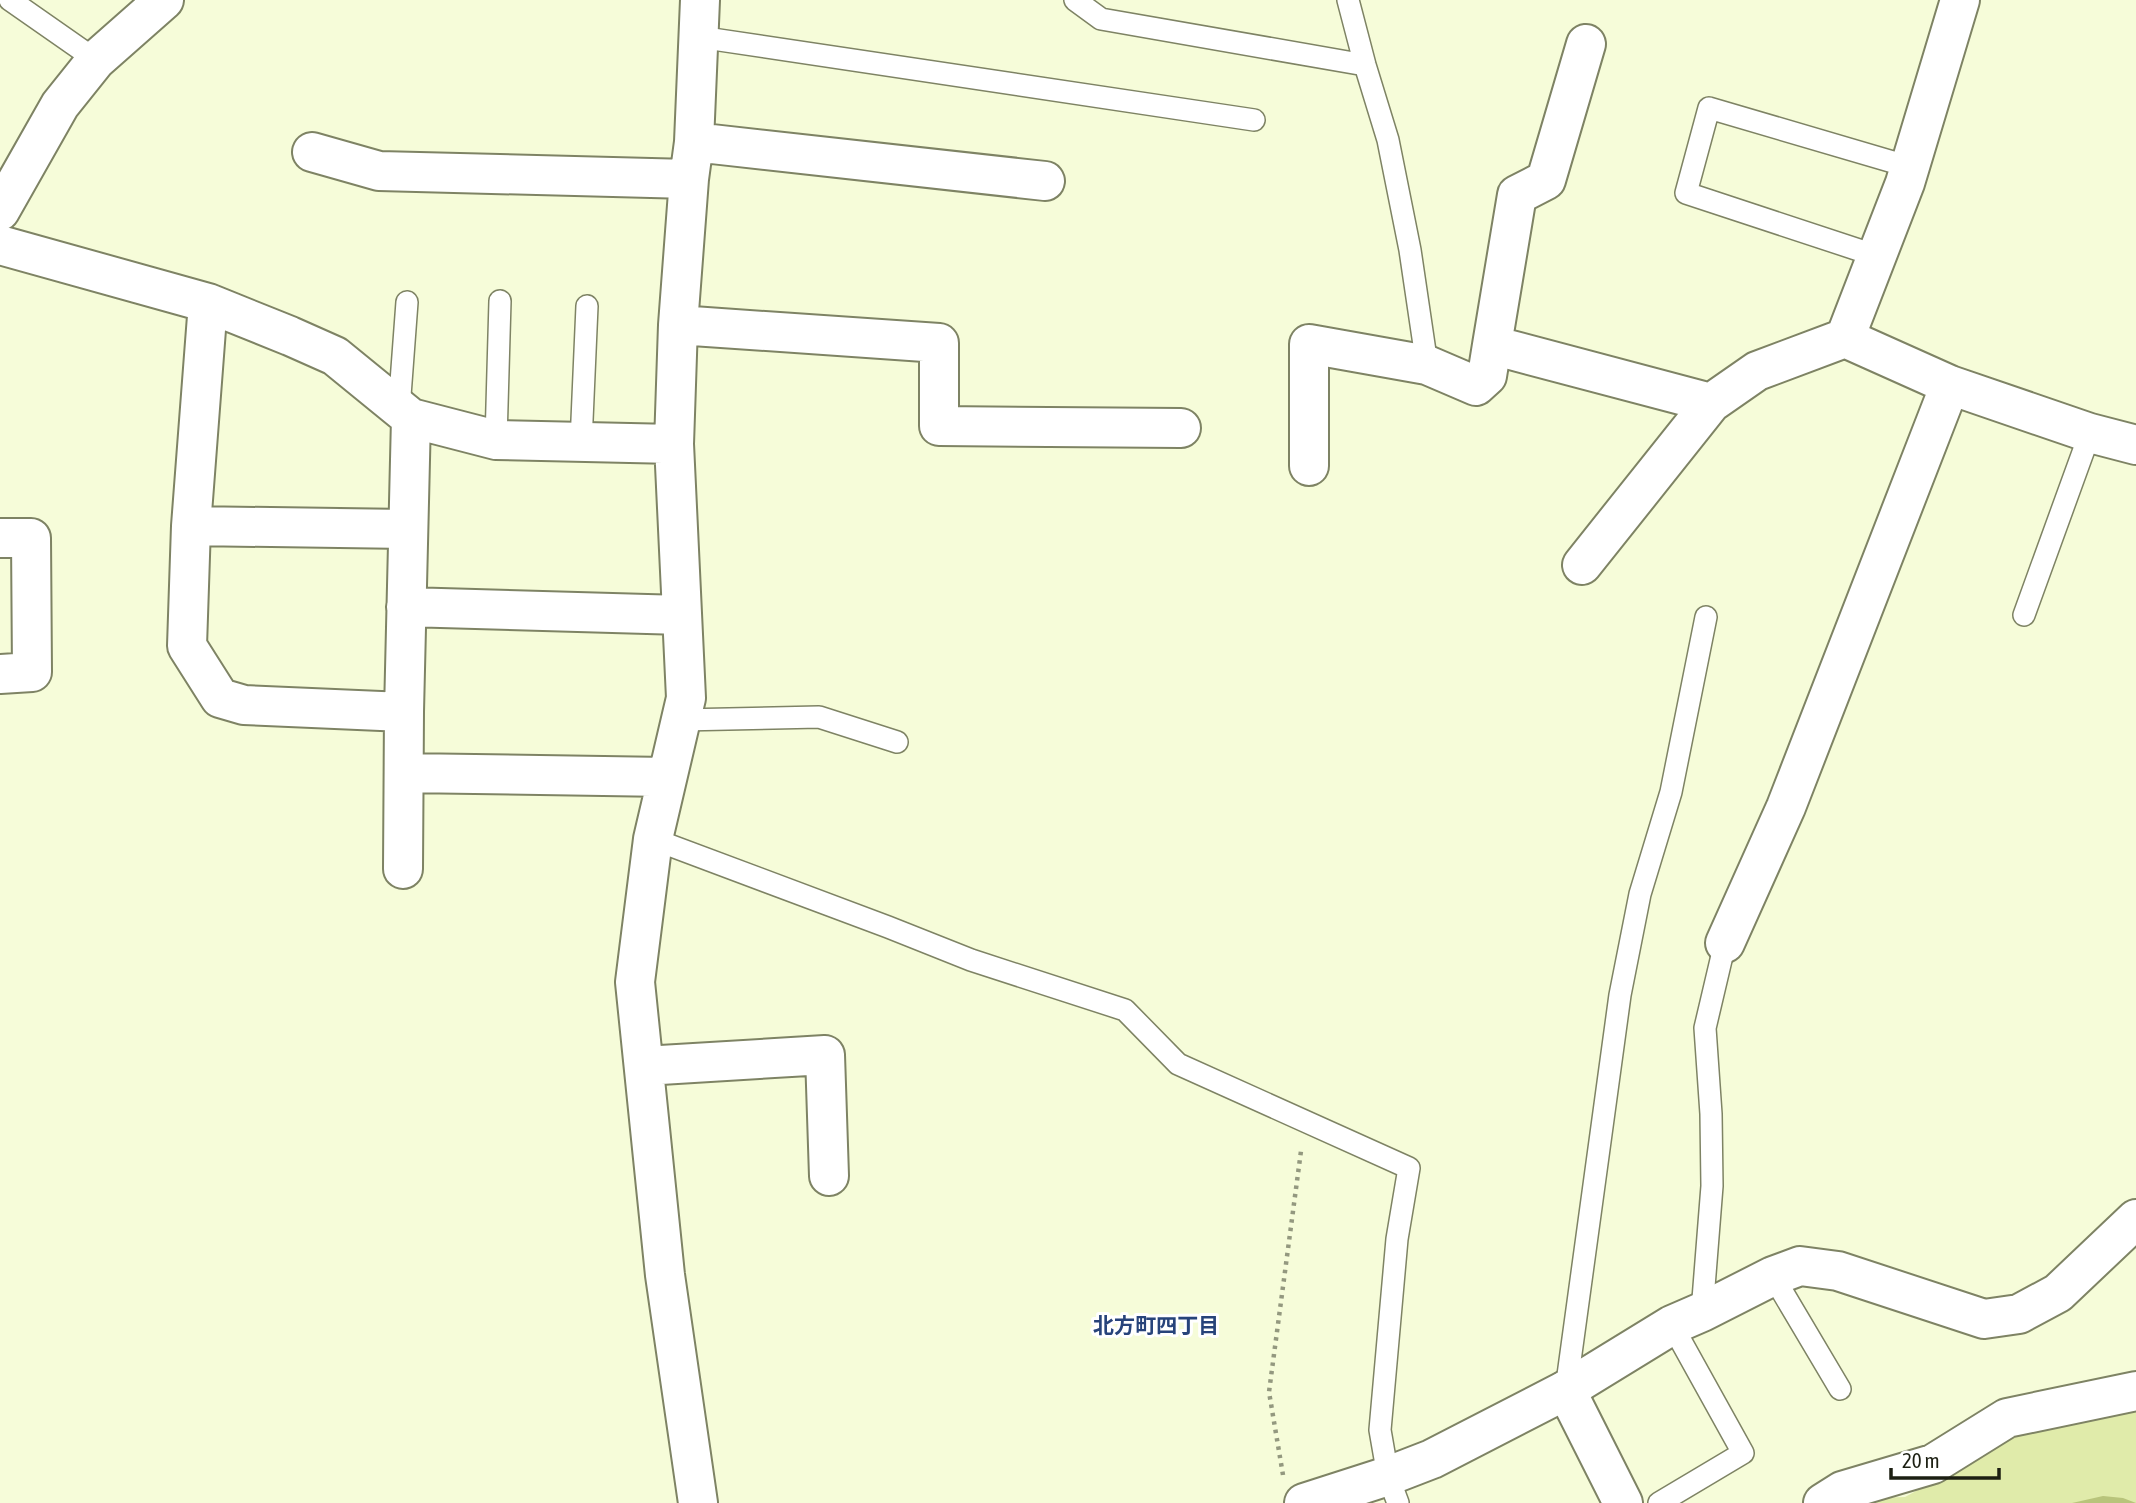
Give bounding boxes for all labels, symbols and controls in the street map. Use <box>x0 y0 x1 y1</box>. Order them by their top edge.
district label: 北方町四丁目 <box>1093 1313 1219 1337</box>
scale bar <box>1891 1436 2000 1480</box>
text: 20 m <box>1902 1448 1940 1472</box>

